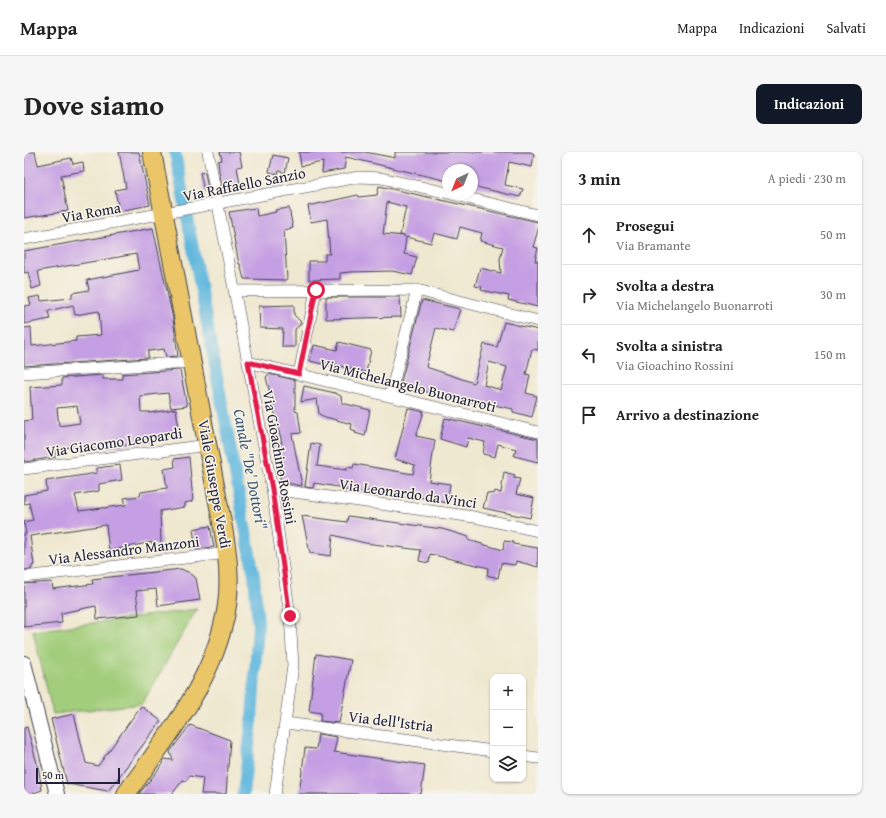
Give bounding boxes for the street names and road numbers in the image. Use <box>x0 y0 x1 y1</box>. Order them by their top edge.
street label: Via Raffaello Sanzio <box>181 162 307 206</box>
street label: Via Roma <box>60 196 122 228</box>
street label: Via Michelangelo Buonarroti <box>318 353 498 417</box>
street label: Via Gioachino Rossini <box>258 388 302 526</box>
street label: Viale Giuseppe Verdi <box>193 418 237 550</box>
street label: Via Giacomo Leopardi <box>44 422 184 462</box>
street label: Via Leonardo da Vinci <box>338 473 478 513</box>
street label: Via Alessandro Manzoni <box>47 530 201 570</box>
street label: Via dell'Istria <box>347 705 435 737</box>

